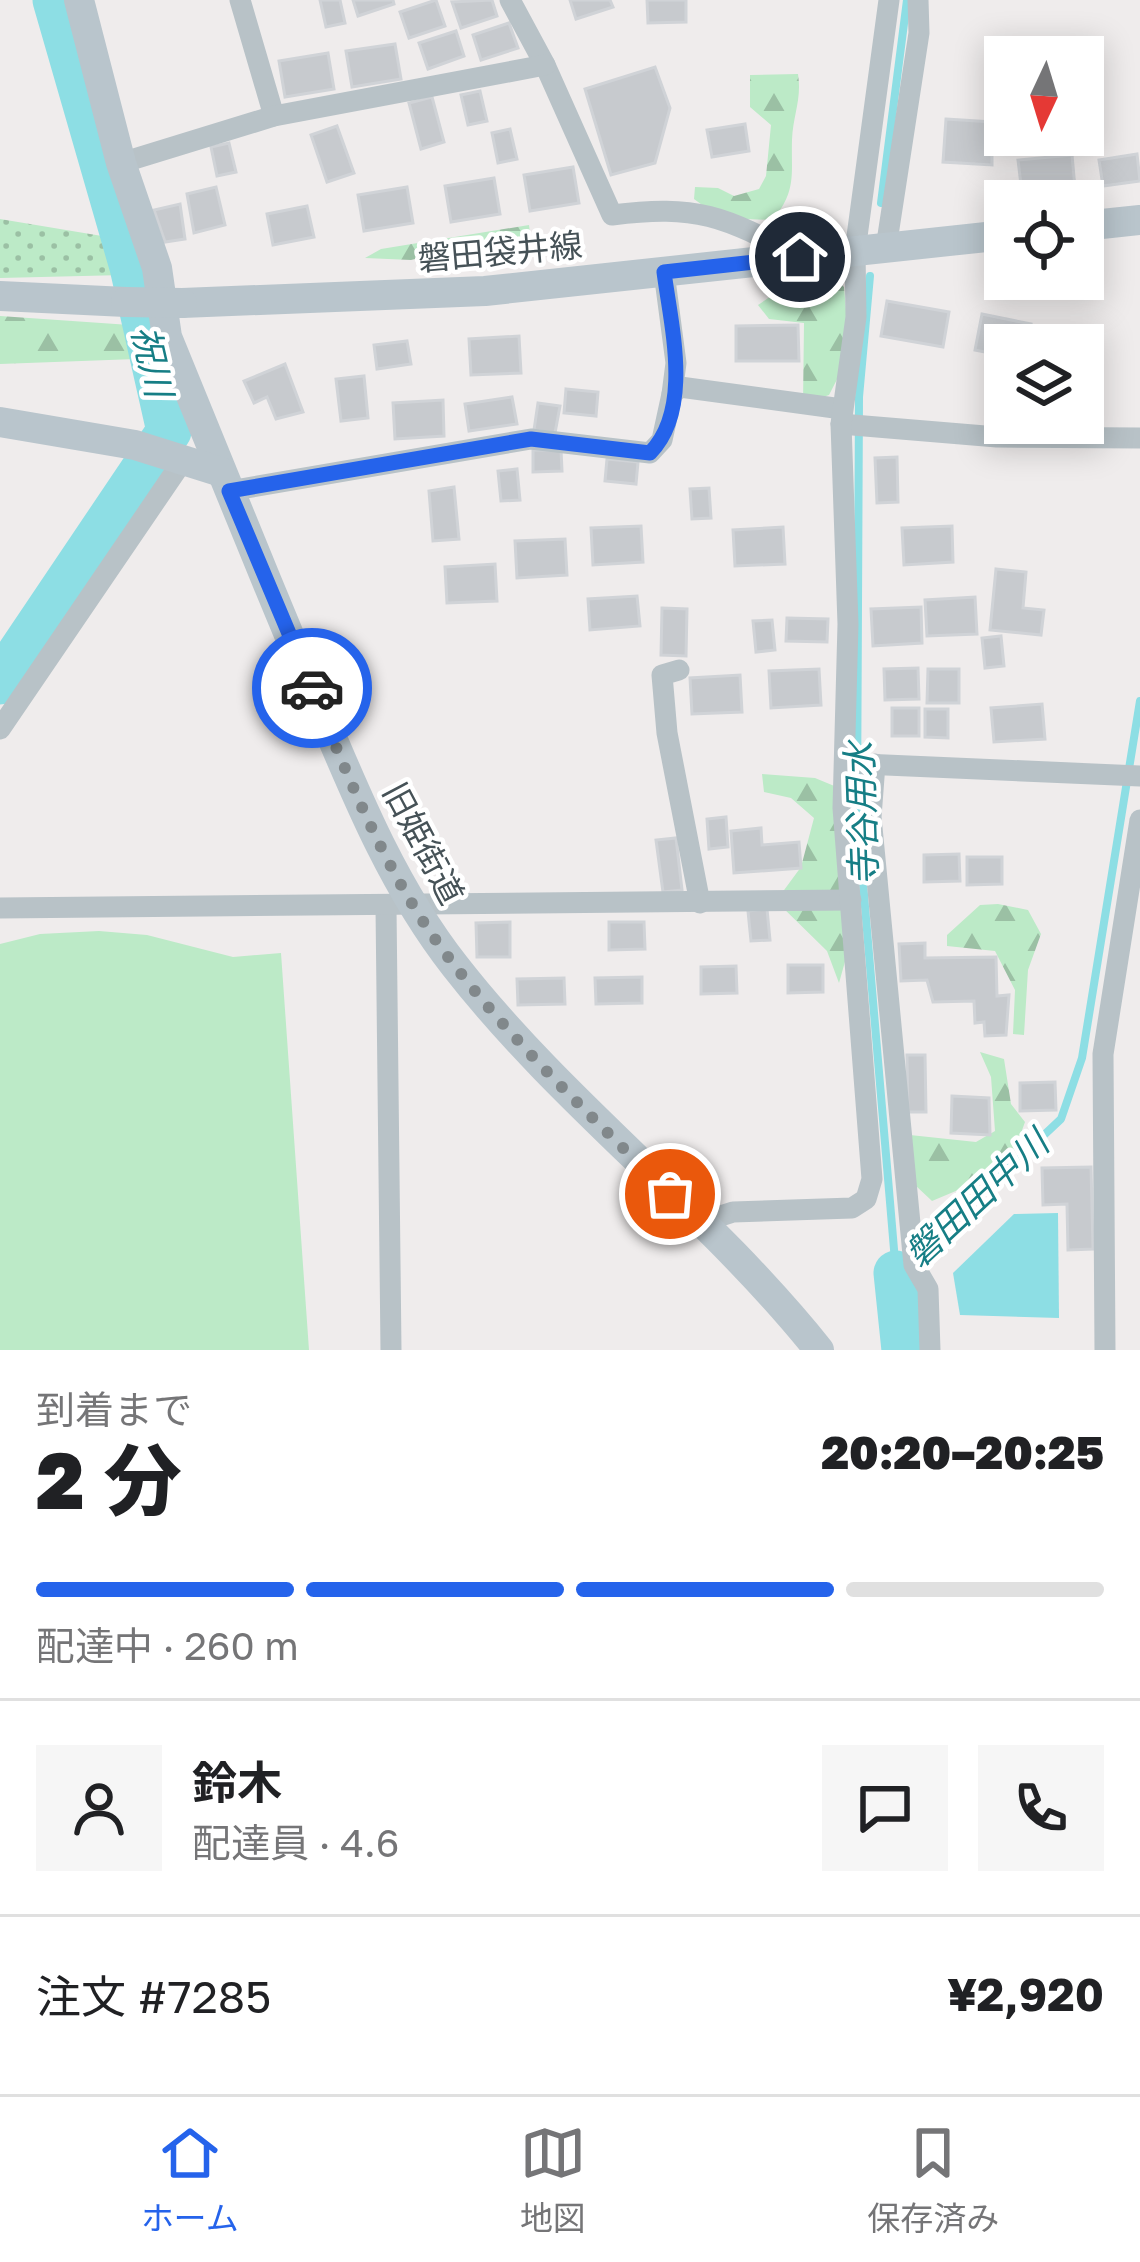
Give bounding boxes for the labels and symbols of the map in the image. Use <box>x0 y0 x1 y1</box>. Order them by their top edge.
north arrow <box>984 36 1104 156</box>
pin <box>749 206 851 308</box>
street label: 磐田袋井線 <box>416 224 584 278</box>
water label: 祝川 <box>124 321 183 405</box>
courier <box>252 628 372 748</box>
water label: 寺谷用水 <box>837 737 885 887</box>
street label: 旧姫街道 <box>376 776 472 910</box>
water label: 磐田田中川 <box>896 1118 1059 1275</box>
pin <box>619 1143 721 1245</box>

